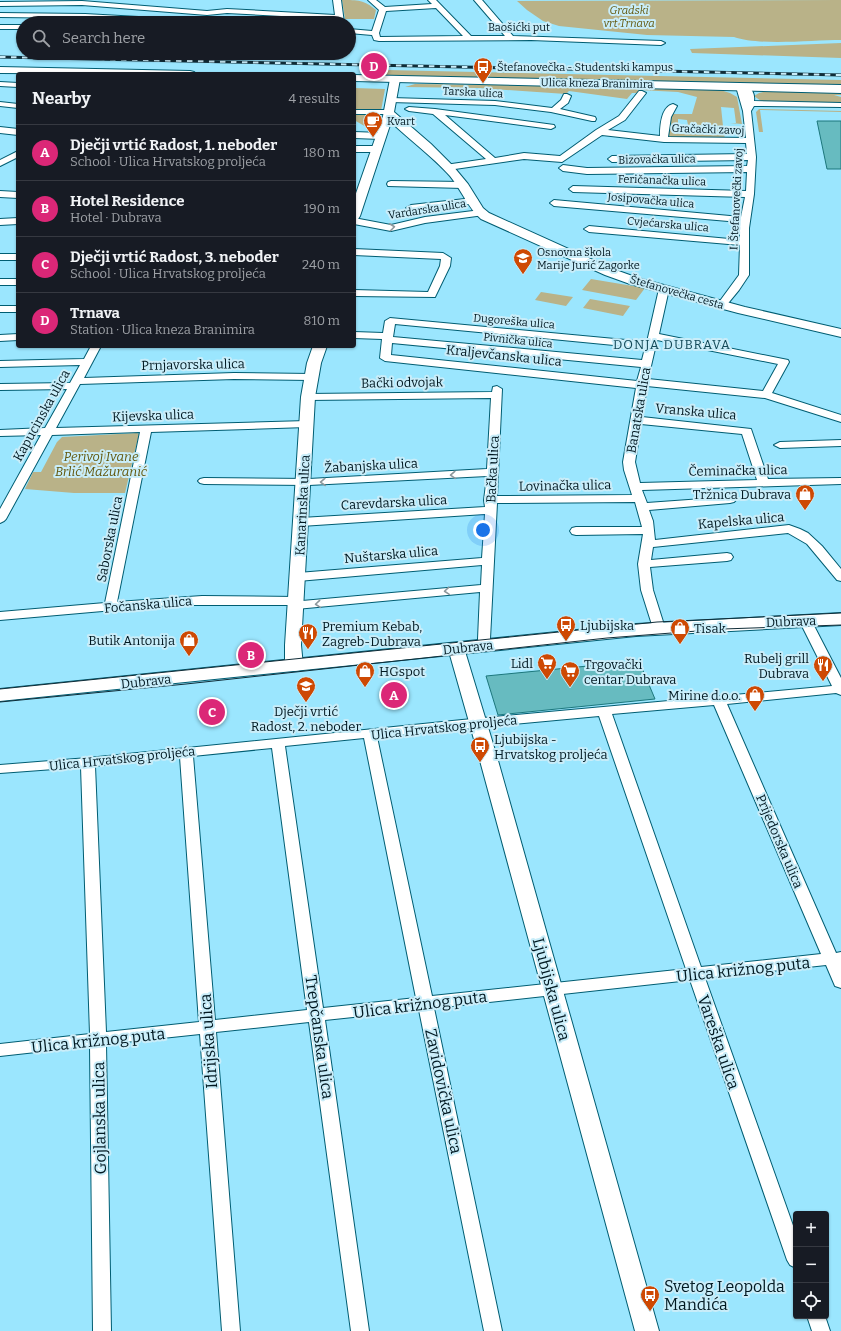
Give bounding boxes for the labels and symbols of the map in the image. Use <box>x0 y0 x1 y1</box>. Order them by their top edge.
park label: Gradski vrt Trnava <box>603 4 655 30</box>
street label: Baošićki put <box>488 21 550 34</box>
pin: D <box>361 51 387 81</box>
bus stop icon: Štefanovečka - Studentski kampus <box>472 56 494 84</box>
place label: Štefanovečka - Studentski kampus <box>497 60 673 74</box>
street label: Ulica kneza Branimira <box>540 76 654 91</box>
street label: Tarska ulica <box>442 84 504 101</box>
cafe icon: Kvart <box>362 110 384 138</box>
place label: Kvart <box>387 115 415 128</box>
street label: Gračački zavoj <box>671 122 745 137</box>
street label: I. Štefanovečki zavoj <box>726 148 746 250</box>
street label: Bizovačka ulica <box>618 152 696 167</box>
street label: Feričanačka ulica <box>618 172 706 189</box>
street label: Josipovačka ulica <box>606 190 695 211</box>
street label: Vardarska ulica <box>387 197 467 222</box>
street label: Cvjećarska ulica <box>627 214 709 235</box>
one-way arrow <box>389 223 395 232</box>
place label: Osnovna škola Marije Jurić Zagorke <box>537 246 640 272</box>
school or university icon: Osnovna škola Marije Jurić Zagorke <box>512 247 534 275</box>
street label: Štefanovečka cesta <box>628 272 726 312</box>
street label: Dugoreška ulica <box>473 311 555 332</box>
street label: Pivnička ulica <box>483 330 553 351</box>
district label: DONJA DUBRAVA <box>613 337 731 352</box>
street label: Kraljevčanska ulica <box>445 342 562 369</box>
street label: Prnjavorska ulica <box>141 356 245 373</box>
street label: Banatska ulica <box>624 366 653 454</box>
street label: Kapucinska ulica <box>10 367 73 464</box>
street label: Bački odvojak <box>361 374 444 391</box>
street label: Vranska ulica <box>655 400 737 423</box>
street label: Kijevska ulica <box>112 407 194 424</box>
street label: Bačka ulica <box>483 435 502 503</box>
park label: Perivoj Ivane Brlić Mažuranić <box>55 449 148 479</box>
street label: Kanarinska ulica <box>292 454 313 556</box>
street label: Žabanjska ulica <box>324 456 418 475</box>
street label: Čeminačka ulica <box>688 462 788 479</box>
one-way arrow <box>450 470 456 479</box>
street label: Lovinačka ulica <box>519 477 611 494</box>
one-way arrow <box>320 478 326 486</box>
shop icon: Tržnica Dubrava <box>794 483 816 511</box>
place label: Tržnica Dubrava <box>693 487 791 502</box>
street label: Carevdarska ulica <box>340 492 448 513</box>
street label: Saborska ulica <box>94 495 125 583</box>
street label: Kapelska ulica <box>697 509 785 532</box>
your location <box>473 520 493 540</box>
street label: Nuštarska ulica <box>343 543 439 566</box>
one-way arrow <box>444 587 450 596</box>
street label: Fočanska ulica <box>104 593 193 616</box>
one-way arrow <box>315 599 321 608</box>
street label: Dubrava <box>765 613 817 630</box>
bus stop icon: Ljubijska <box>555 614 577 642</box>
shop icon: Tisak <box>669 617 691 645</box>
place label: Ljubijska <box>580 618 634 633</box>
place label: Premium Kebab, Zagreb-Dubrava <box>322 619 422 649</box>
place label: Tisak <box>694 621 727 636</box>
restaurant icon: Premium Kebab, Zagreb-Dubrava <box>297 622 319 650</box>
shop icon: Butik Antonija <box>178 629 200 657</box>
place label: Butik Antonija <box>88 633 175 648</box>
street label: Dubrava <box>442 637 494 658</box>
pin: B <box>238 640 264 670</box>
place label: Rubelj grill Dubrava <box>744 651 809 681</box>
supermarket icon: Lidl <box>536 652 558 680</box>
restaurant icon: Rubelj grill Dubrava <box>812 654 834 682</box>
place label: Lidl <box>511 656 533 671</box>
place label: Trgovački centar Dubrava <box>584 657 676 687</box>
shop icon: HGspot <box>354 660 376 688</box>
supermarket icon: Trgovački centar Dubrava <box>559 660 581 688</box>
place label: HGspot <box>379 664 425 679</box>
street label: Dubrava <box>120 671 172 692</box>
school or university icon: Dječji vrtić Radost, 2. neboder <box>295 675 317 703</box>
pin: A <box>381 680 407 710</box>
shop icon: Mirine d.o.o. <box>744 684 766 712</box>
place label: Mirine d.o.o. <box>668 688 741 703</box>
pin: C <box>199 697 225 727</box>
place label: Dječji vrtić Radost, 2. neboder <box>251 704 361 734</box>
street label: Ulica Hrvatskog proljeća <box>370 712 518 743</box>
place label: Ljubijska - Hrvatskog proljeća <box>494 732 608 762</box>
bus stop icon: Ljubijska - Hrvatskog proljeća <box>469 735 491 763</box>
street label: Ulica Hrvatskog proljeća <box>48 743 196 774</box>
street label: Prijedorska ulica <box>753 792 806 890</box>
street label: Ljubijska ulica <box>529 936 574 1043</box>
street label: Ulica križnog puta <box>675 953 811 986</box>
street label: Trepčanska ulica <box>301 974 338 1101</box>
street label: Ulica križnog puta <box>352 987 488 1022</box>
street label: Idrijska ulica <box>196 993 221 1089</box>
street label: Vareška ulica <box>694 993 744 1092</box>
street label: Ulica križnog puta <box>30 1024 166 1057</box>
street label: Zavidovička ulica <box>421 1027 466 1156</box>
street label: Gojlanska ulica <box>89 1061 110 1175</box>
place label: Svetog Leopolda Mandića <box>664 1277 785 1314</box>
bus stop icon: Svetog Leopolda Mandića <box>639 1284 661 1312</box>

